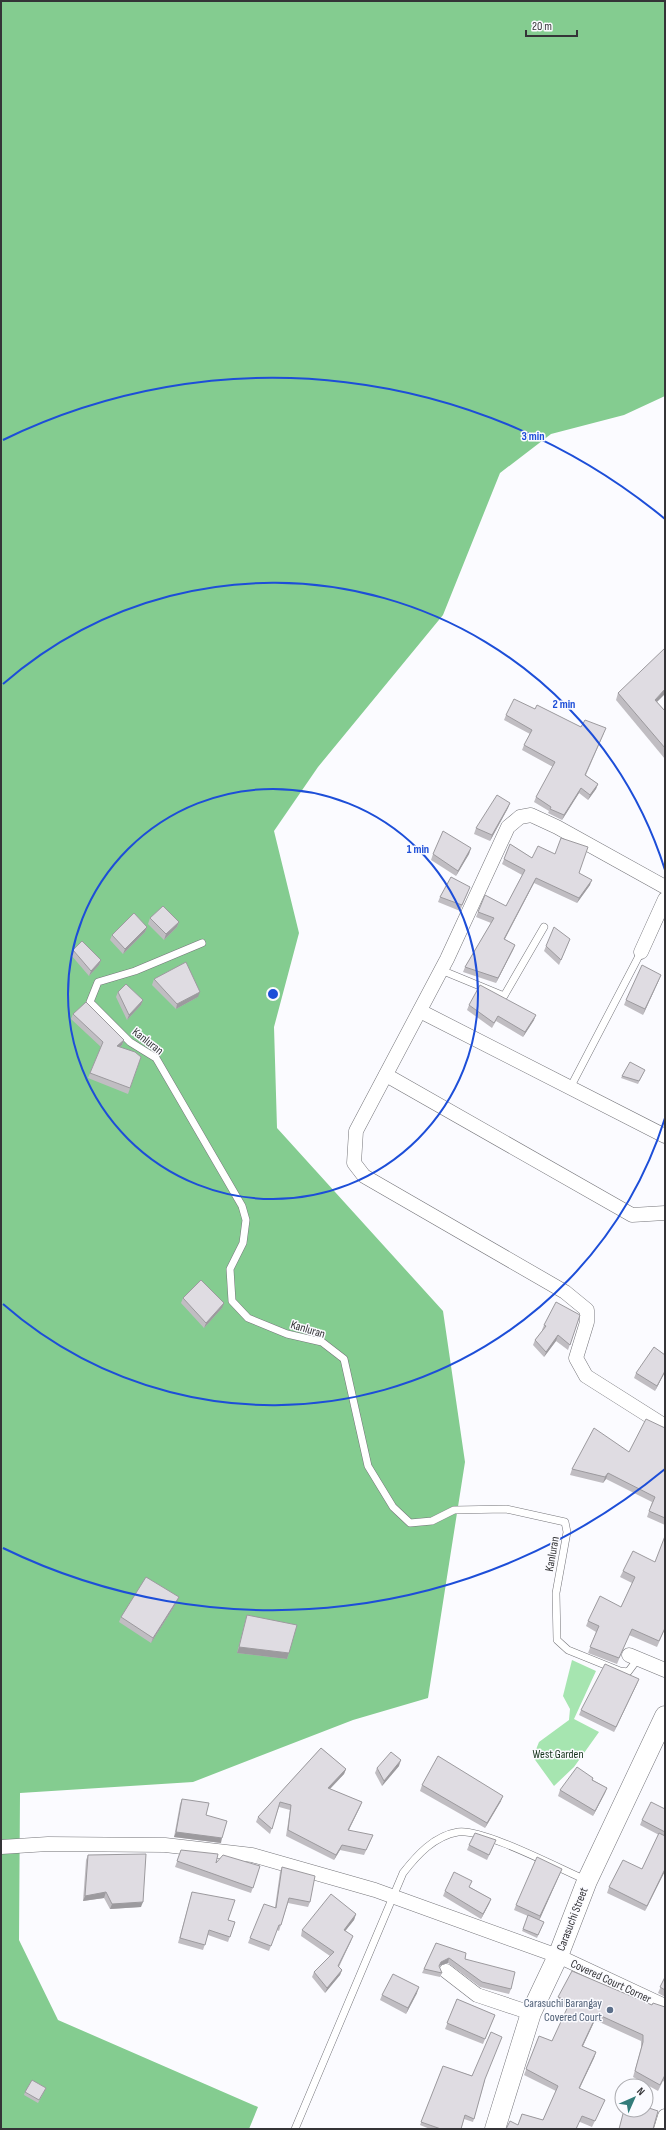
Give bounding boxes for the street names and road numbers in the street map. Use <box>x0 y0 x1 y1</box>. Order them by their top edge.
street label: Kanluran <box>129 1025 166 1058</box>
street label: Kanluran <box>289 1317 327 1342</box>
street label: Kanluran <box>542 1535 563 1573</box>
street label: Carasuchi Street <box>553 1885 592 1953</box>
street label: Covered Court Corner <box>568 1956 654 2007</box>

